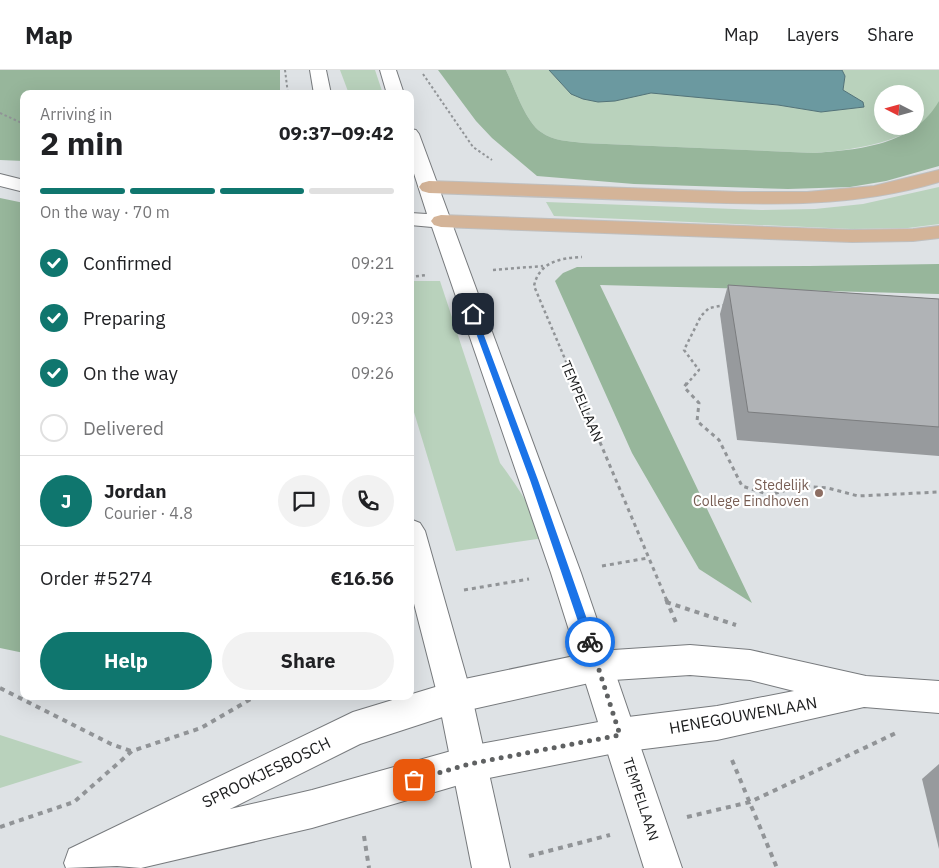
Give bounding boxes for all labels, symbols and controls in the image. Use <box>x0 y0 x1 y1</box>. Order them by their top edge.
text: Map <box>25 19 73 51</box>
text: Map <box>724 23 759 46</box>
text: Layers <box>787 23 839 46</box>
text: Share <box>867 23 914 46</box>
north arrow <box>874 85 924 135</box>
map controls <box>874 85 924 135</box>
text: Arriving in <box>40 104 112 124</box>
text: 09:37–09:42 <box>279 121 394 145</box>
text: 2 min <box>40 122 124 164</box>
text: On the way · 70 m <box>40 202 170 222</box>
icon: check <box>40 249 68 277</box>
text: Confirmed <box>83 251 172 275</box>
text: 09:21 <box>351 253 394 273</box>
pin <box>452 293 494 335</box>
icon: home <box>459 300 487 328</box>
icon: check <box>40 304 68 332</box>
text: Preparing <box>83 306 165 330</box>
text: 09:23 <box>351 308 394 328</box>
street label: TEMPELLAAN <box>557 358 607 444</box>
icon: check <box>40 359 68 387</box>
text: On the way <box>83 361 178 385</box>
text: 09:26 <box>351 363 394 383</box>
text: Delivered <box>83 416 164 440</box>
button: chat <box>278 475 330 527</box>
button: phone <box>342 475 394 527</box>
place label: Stedelijk College Eindhoven <box>693 476 810 510</box>
text: Jordan <box>104 479 167 503</box>
marker: Stedelijk College Eindhoven <box>813 487 825 499</box>
text: J <box>61 489 71 513</box>
text: Courier · 4.8 <box>104 503 193 523</box>
text: Order #5274 <box>40 566 152 590</box>
text: €16.56 <box>331 566 394 590</box>
courier <box>565 617 615 667</box>
icon: bike <box>576 628 604 656</box>
button: Help <box>40 632 212 690</box>
button: Share <box>222 632 394 690</box>
street label: HENEGOUWENLAAN <box>667 692 819 738</box>
street label: SPROOKJESBOSCH <box>198 732 334 812</box>
street label: TEMPELLAAN <box>619 755 663 843</box>
pin <box>393 759 435 801</box>
icon: bag <box>400 766 428 794</box>

